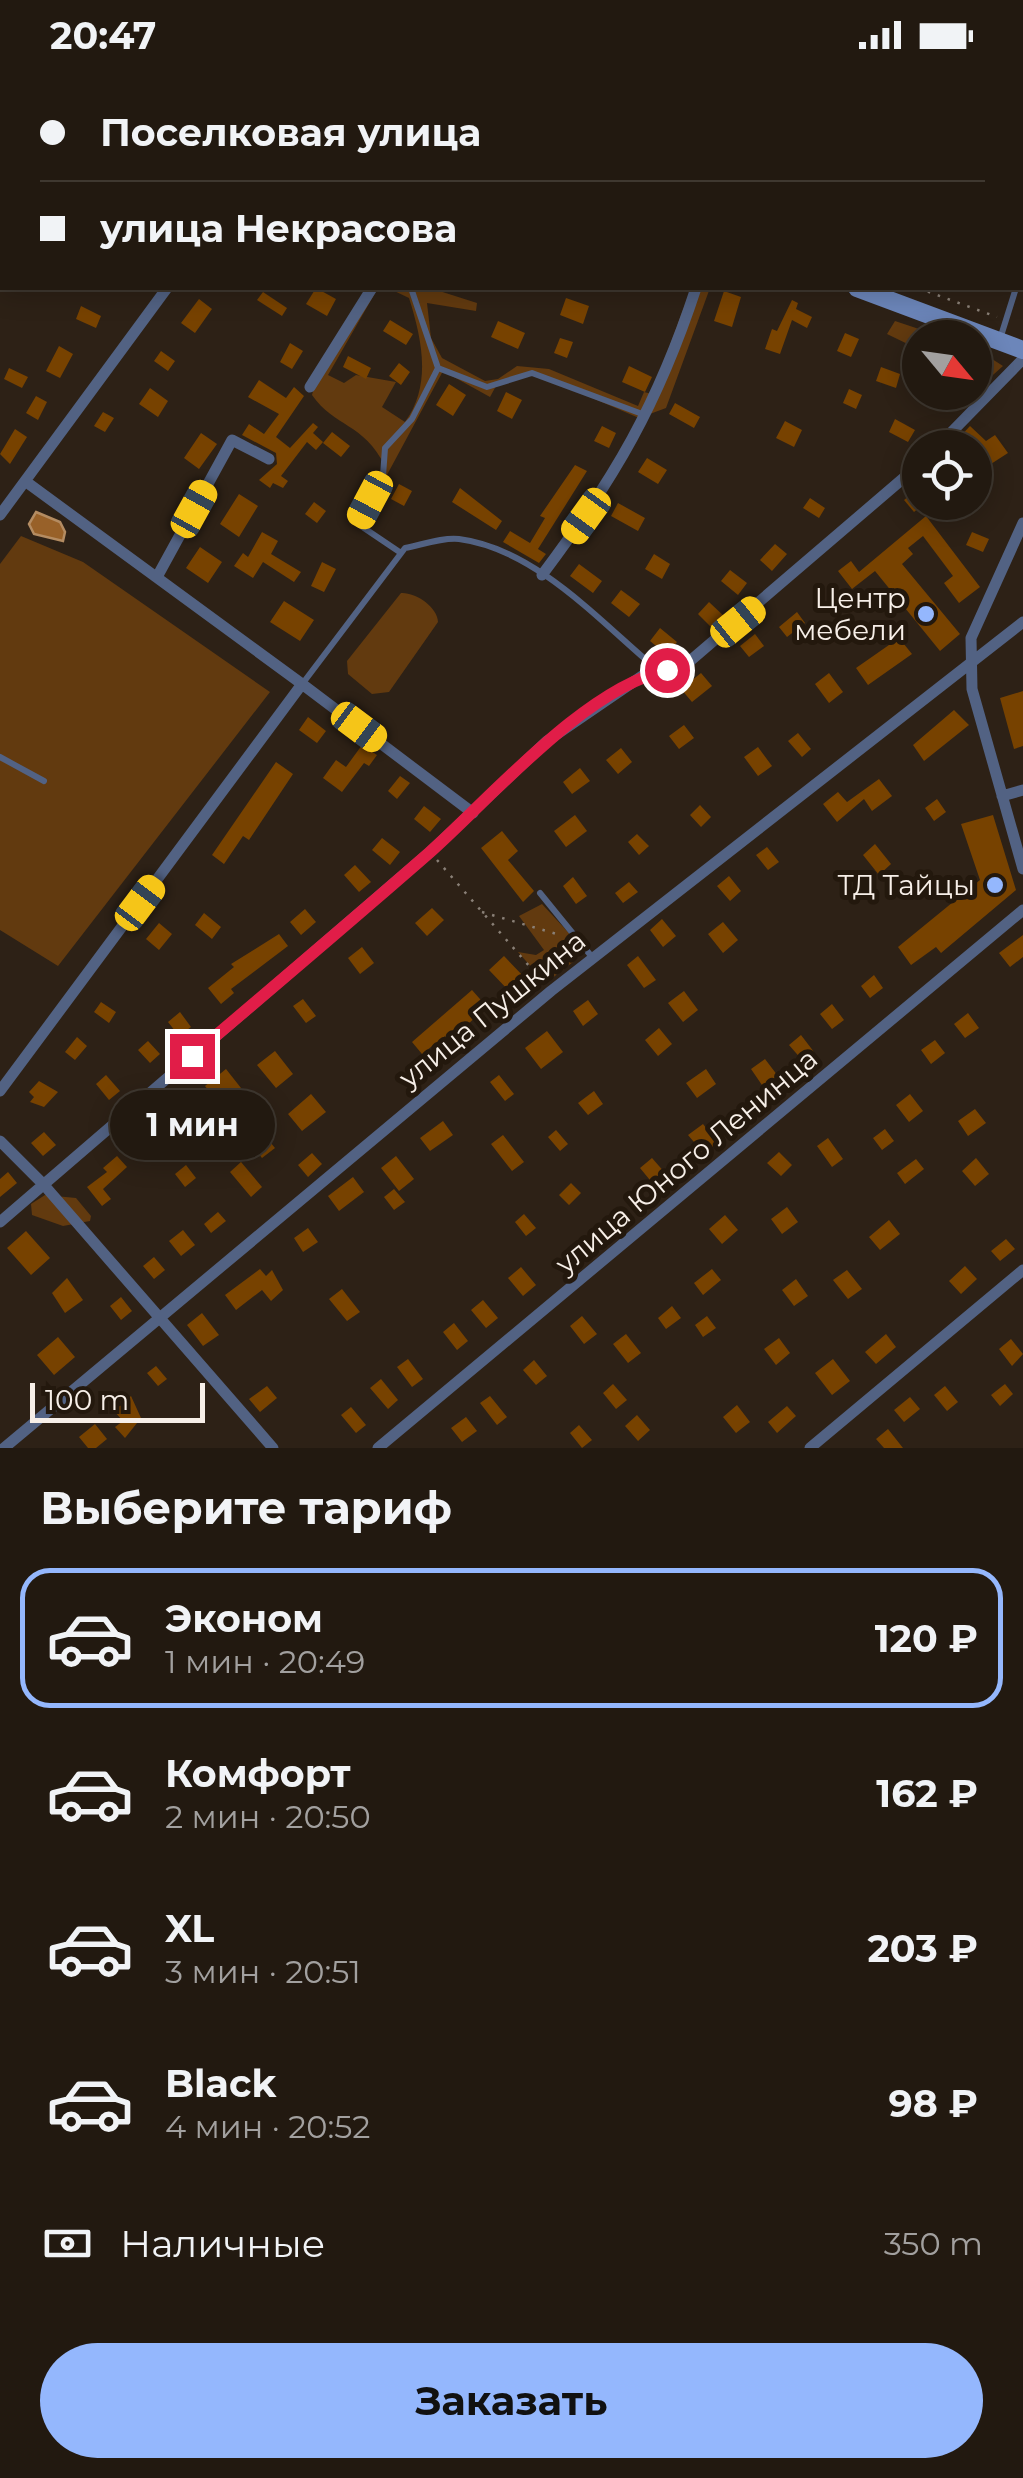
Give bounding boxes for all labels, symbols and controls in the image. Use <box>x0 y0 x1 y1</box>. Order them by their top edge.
text: 20:47 <box>50 12 156 59</box>
text: Поселковая улица <box>100 109 481 156</box>
text: улица Некрасова <box>100 205 457 252</box>
north arrow <box>902 320 992 410</box>
map controls <box>902 320 992 520</box>
button: locate <box>902 430 992 520</box>
car <box>343 466 397 534</box>
car <box>166 475 222 543</box>
car <box>556 483 616 549</box>
place label: Центр мебели <box>794 581 906 647</box>
car <box>705 591 771 653</box>
marker: Центр мебели <box>915 603 937 625</box>
route start <box>645 648 690 693</box>
car <box>326 697 392 757</box>
place label: ТД Тайцы <box>837 868 975 902</box>
car <box>110 870 170 936</box>
marker: ТД Тайцы <box>984 874 1006 896</box>
street label: улица Пушкина <box>391 923 592 1095</box>
route end <box>170 1034 215 1079</box>
street label: улица Юного Ленинца <box>547 1041 824 1281</box>
callout: 1 мин <box>110 1091 274 1161</box>
text: 1 мин <box>146 1105 239 1144</box>
scale bar <box>30 1378 205 1422</box>
text: 100 m <box>45 1383 129 1417</box>
text: Выберите тариф <box>40 1480 452 1535</box>
icon: car <box>45 1593 135 1683</box>
text: Эконом <box>165 1595 323 1642</box>
text: 120 ₽ <box>875 1615 978 1662</box>
text: 1 мин · 20:49 <box>165 1642 365 1681</box>
icon: car <box>45 1748 135 1838</box>
text: Комфорт <box>165 1750 351 1797</box>
text: 162 ₽ <box>876 1770 978 1817</box>
text: 2 мин · 20:50 <box>165 1797 371 1836</box>
icon: car <box>45 1903 135 1993</box>
text: XL <box>165 1905 214 1952</box>
text: 203 ₽ <box>867 1925 978 1972</box>
text: 3 мин · 20:51 <box>165 1952 361 1991</box>
icon: car <box>45 2058 135 2148</box>
text: Black <box>165 2060 276 2107</box>
text: 98 ₽ <box>888 2080 978 2127</box>
text: 4 мин · 20:52 <box>165 2107 370 2146</box>
icon: cash <box>40 2216 95 2271</box>
text: Наличные <box>120 2220 325 2267</box>
text: 350 m <box>884 2224 983 2263</box>
button: Заказать <box>40 2343 983 2458</box>

